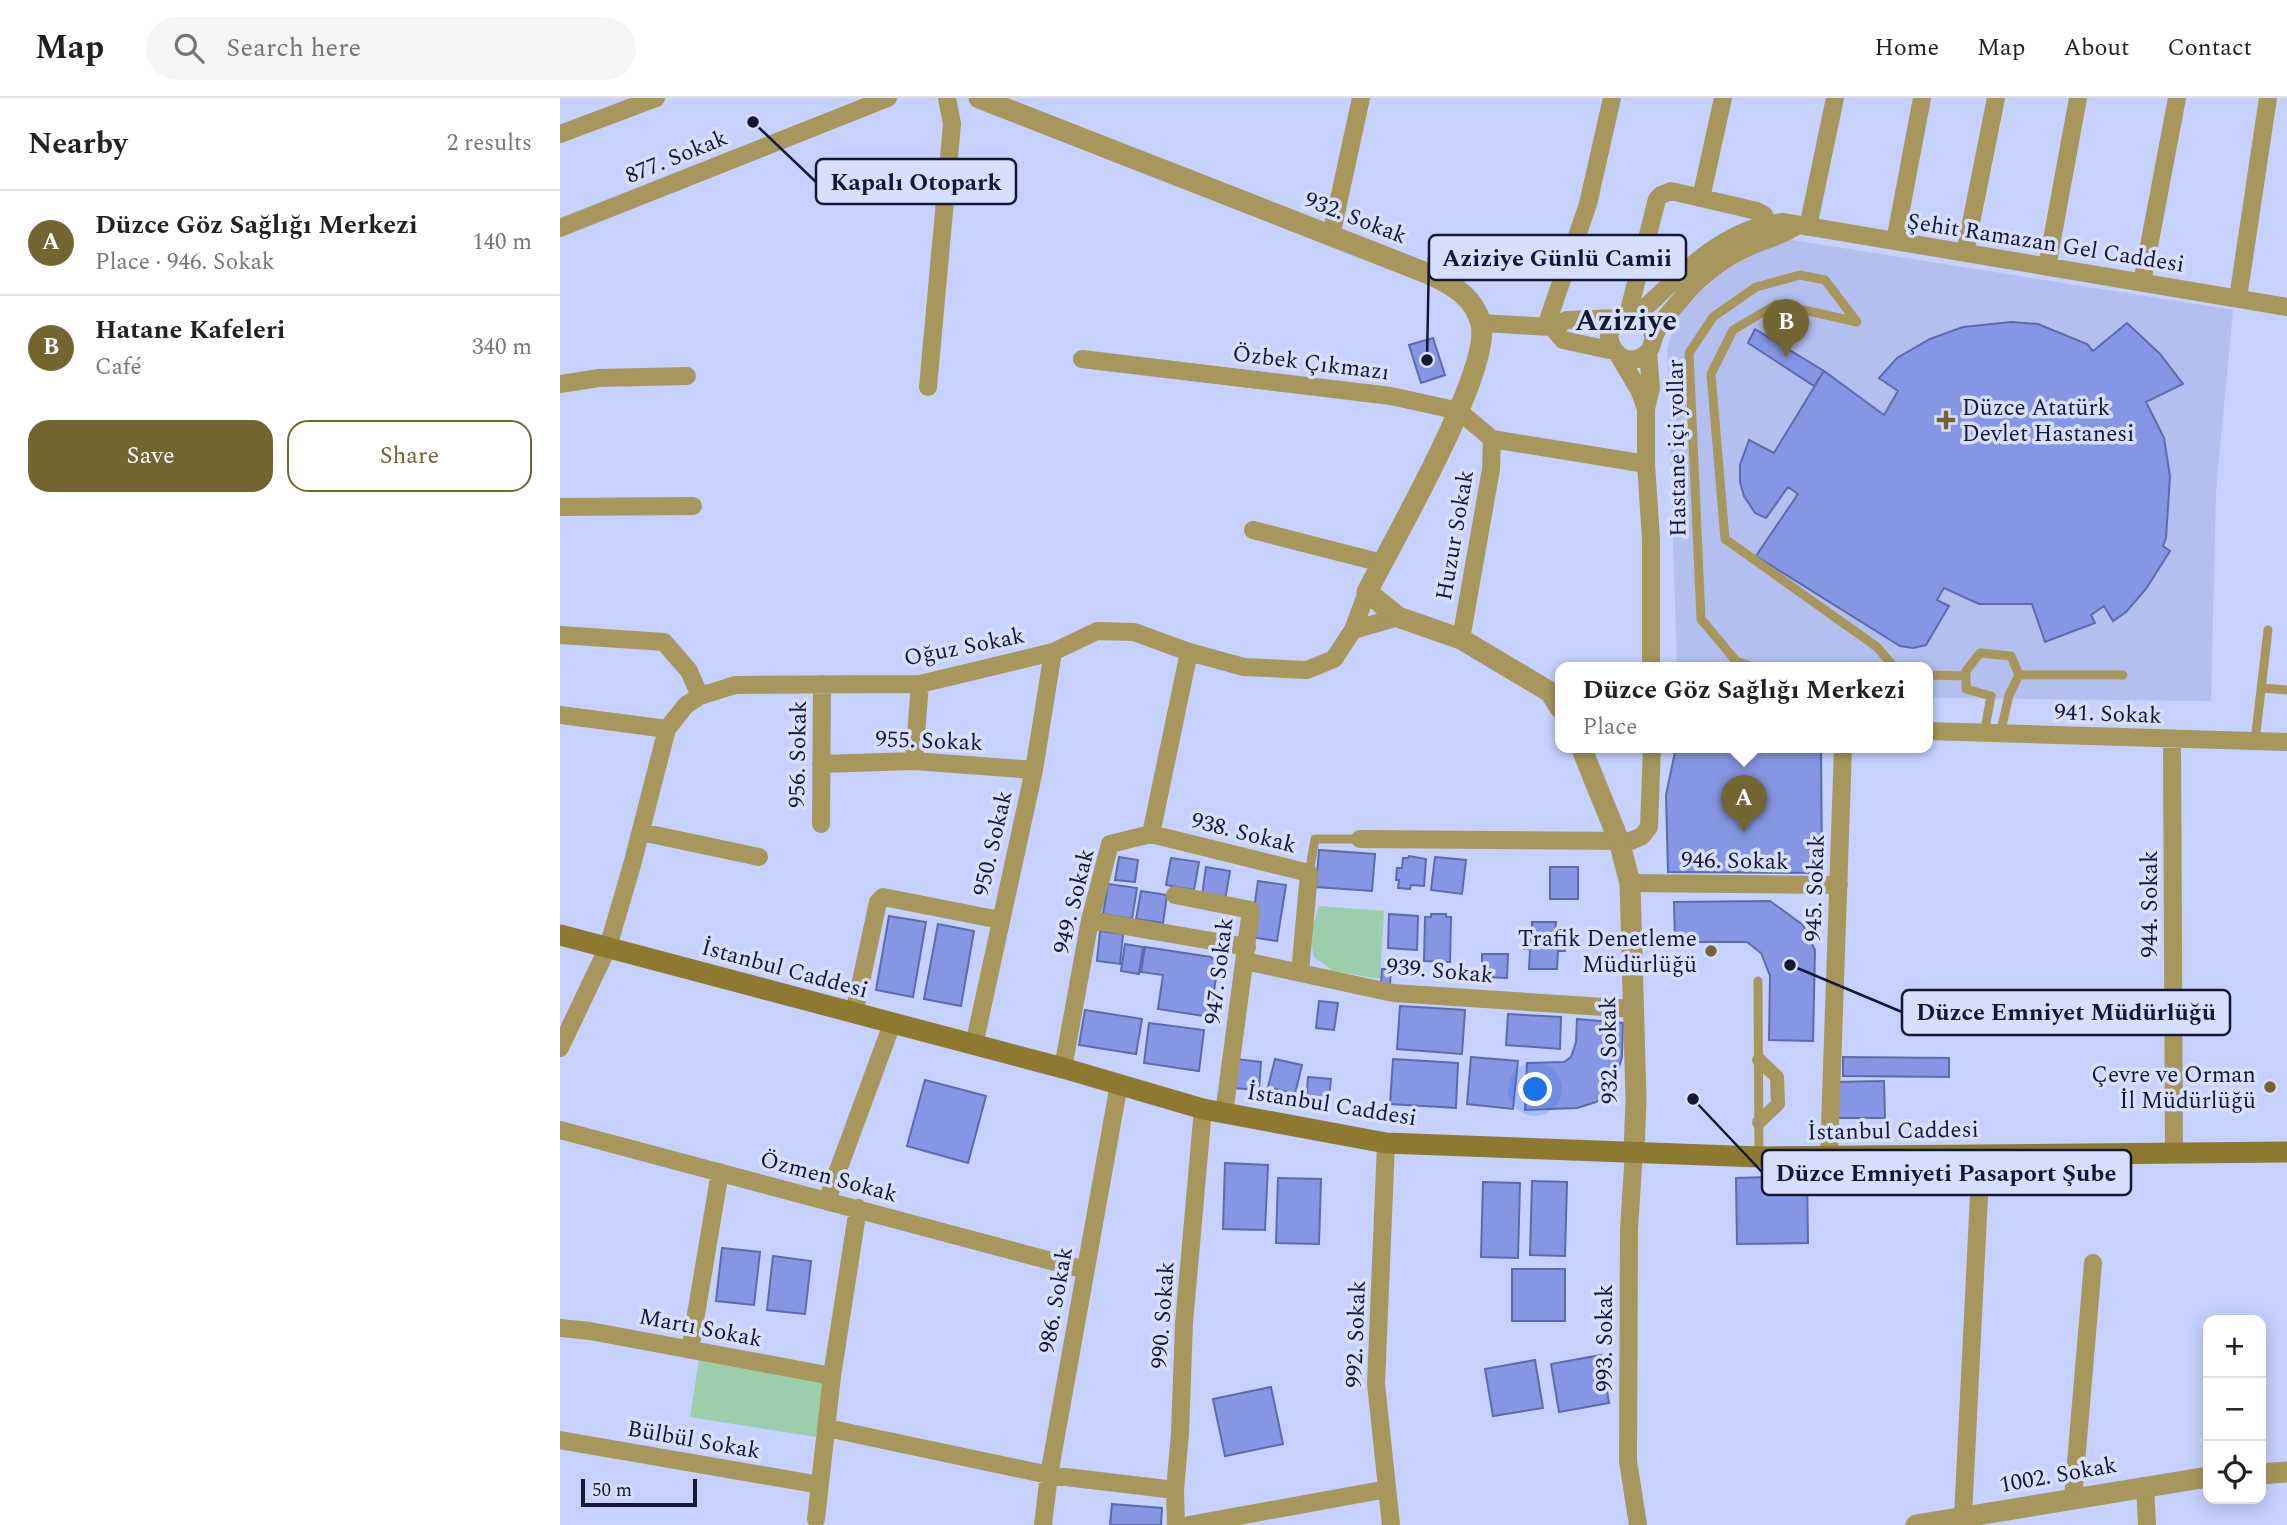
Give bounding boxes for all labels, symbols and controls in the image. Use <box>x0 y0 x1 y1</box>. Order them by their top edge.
search box <box>146 17 636 80</box>
text: Map <box>35 23 104 73</box>
text: Search here <box>226 28 361 68</box>
icon: search <box>170 29 208 67</box>
text: Home <box>1874 30 1939 66</box>
text: Map <box>1977 30 2025 66</box>
text: About <box>2063 30 2129 66</box>
text: Contact <box>2167 30 2252 66</box>
text: Nearby <box>28 121 127 167</box>
street label: 877. Sokak <box>620 121 733 194</box>
text: 2 results <box>447 126 532 161</box>
callout: Kapalı Otopark <box>816 159 1016 204</box>
text: Kapalı Otopark <box>830 165 1002 201</box>
street label: 932. Sokak <box>1299 183 1412 254</box>
street label: Şehit Ramazan Gel Caddesi <box>1905 204 2187 283</box>
text: Düzce Göz Sağlığı Merkezi <box>95 205 418 245</box>
text: A <box>42 225 60 260</box>
text: 140 m <box>472 225 532 260</box>
callout: Aziziye Günlü Camii <box>1429 235 1686 280</box>
text: Aziziye Günlü Camii <box>1442 241 1672 277</box>
text: Place · 946. Sokak <box>95 245 275 280</box>
district label: Aziziye <box>1575 298 1677 344</box>
pin: B <box>1763 299 1809 357</box>
text: Hatane Kafeleri <box>95 310 286 350</box>
text: B <box>43 330 59 365</box>
text: 340 m <box>472 330 532 365</box>
street label: Özbek Çıkmazı <box>1230 337 1391 390</box>
text: Café <box>95 350 142 385</box>
street label: Hastane içi yollar <box>1658 359 1697 537</box>
place label: Düzce Atatürk Devlet Hastanesi <box>1962 391 2134 452</box>
marker: Düzce Atatürk Devlet Hastanesi <box>1936 410 1956 430</box>
button: Save <box>28 420 273 492</box>
button: Share <box>287 420 532 492</box>
street label: Huzur Sokak <box>1427 467 1484 603</box>
street label: Oğuz Sokak <box>901 619 1028 676</box>
popup <box>1555 662 1933 753</box>
text: Düzce Göz Sağlığı Merkezi <box>1583 670 1905 710</box>
street label: 941. Sokak <box>2054 695 2162 734</box>
street label: 956. Sokak <box>780 700 817 808</box>
text: Place <box>1583 710 1637 745</box>
street label: 955. Sokak <box>875 722 983 761</box>
pin: A <box>1721 775 1767 833</box>
street label: 950. Sokak <box>964 787 1023 900</box>
street label: 938. Sokak <box>1187 803 1300 863</box>
street label: 945. Sokak <box>1796 834 1835 942</box>
street label: 946. Sokak <box>1681 843 1789 880</box>
street label: 949. Sokak <box>1044 845 1104 958</box>
street label: 944. Sokak <box>2133 850 2168 958</box>
street label: 947. Sokak <box>1196 916 1243 1027</box>
place label: Trafik Denetleme Müdürlüğü <box>1518 922 1697 983</box>
street label: İstanbul Caddesi <box>697 930 872 1009</box>
marker: Trafik Denetleme Müdürlüğü <box>1703 943 1719 959</box>
street label: 939. Sokak <box>1385 949 1495 994</box>
callout: Düzce Emniyet Müdürlüğü <box>1902 990 2230 1035</box>
text: Düzce Emniyet Müdürlüğü <box>1916 995 2216 1031</box>
street label: 932. Sokak <box>1591 996 1628 1104</box>
place label: Çevre ve Orman İl Müdürlüğü <box>2091 1058 2256 1119</box>
your location <box>1518 1072 1552 1106</box>
street label: İstanbul Caddesi <box>1244 1075 1419 1136</box>
marker: Çevre ve Orman İl Müdürlüğü <box>2262 1079 2278 1095</box>
street label: İstanbul Caddesi <box>1807 1113 1979 1150</box>
street label: Özmen Sokak <box>756 1142 902 1213</box>
callout: Düzce Emniyeti Pasaport Şube <box>1762 1150 2131 1195</box>
text: Düzce Emniyeti Pasaport Şube <box>1776 1156 2116 1192</box>
street label: 986. Sokak <box>1030 1244 1083 1356</box>
street label: 990. Sokak <box>1142 1260 1185 1370</box>
street label: 992. Sokak <box>1337 1280 1376 1388</box>
street label: 993. Sokak <box>1588 1284 1623 1392</box>
street label: Martı Sokak <box>636 1299 766 1358</box>
map controls <box>2203 1315 2266 1504</box>
button: + <box>2203 1315 2266 1378</box>
button: − <box>2203 1378 2266 1441</box>
street label: Bülbül Sokak <box>624 1412 763 1469</box>
button: locate <box>2203 1441 2266 1504</box>
street label: 1002. Sokak <box>1997 1448 2120 1503</box>
scale bar <box>581 1476 696 1508</box>
text: 50 m <box>592 1476 632 1505</box>

